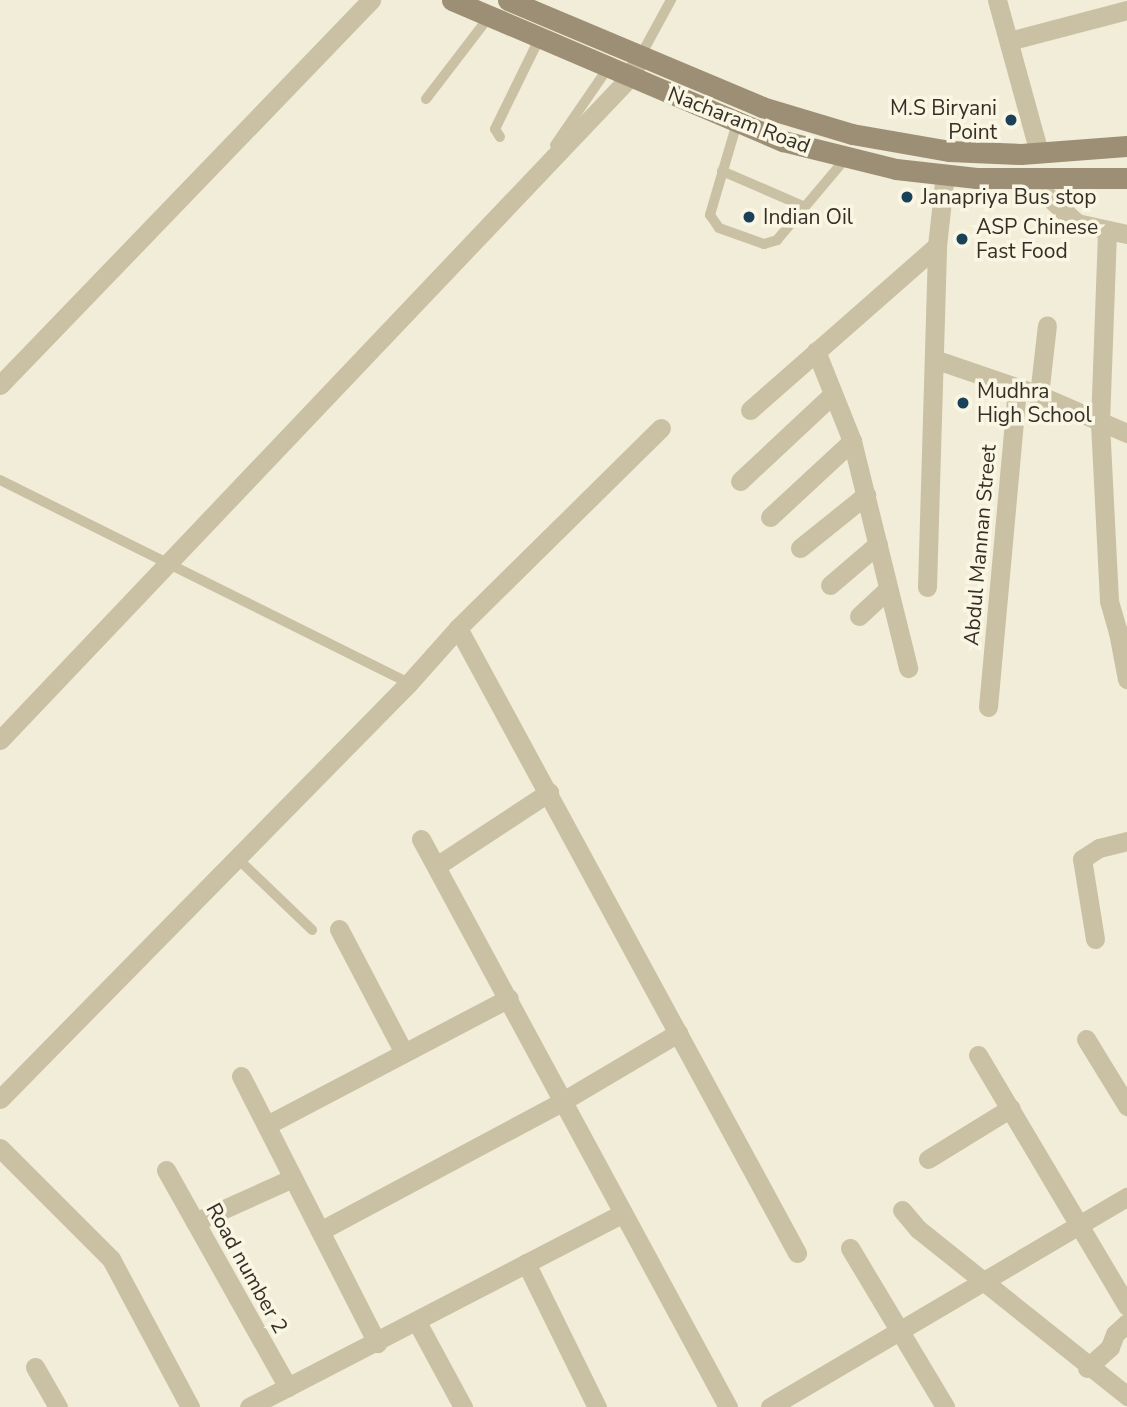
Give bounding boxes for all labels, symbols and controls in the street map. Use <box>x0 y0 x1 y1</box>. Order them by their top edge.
street label: Nacharam Road <box>664 81 814 159</box>
place label: M.S Biryani Point <box>890 95 997 145</box>
marker: M.S Biryani Point <box>1003 112 1019 128</box>
place label: Janapriya Bus stop <box>921 184 1096 210</box>
marker: Janapriya Bus stop <box>899 189 915 205</box>
place label: Indian Oil <box>763 204 853 230</box>
marker: Indian Oil <box>741 209 757 225</box>
place label: ASP Chinese Fast Food <box>976 214 1098 264</box>
marker: ASP Chinese Fast Food <box>954 231 970 247</box>
place label: Mudhra High School <box>977 378 1092 428</box>
marker: Mudhra High School <box>955 395 971 411</box>
street label: Abdul Mannan Street <box>959 443 1001 647</box>
street label: Road number 2 <box>201 1199 293 1337</box>

